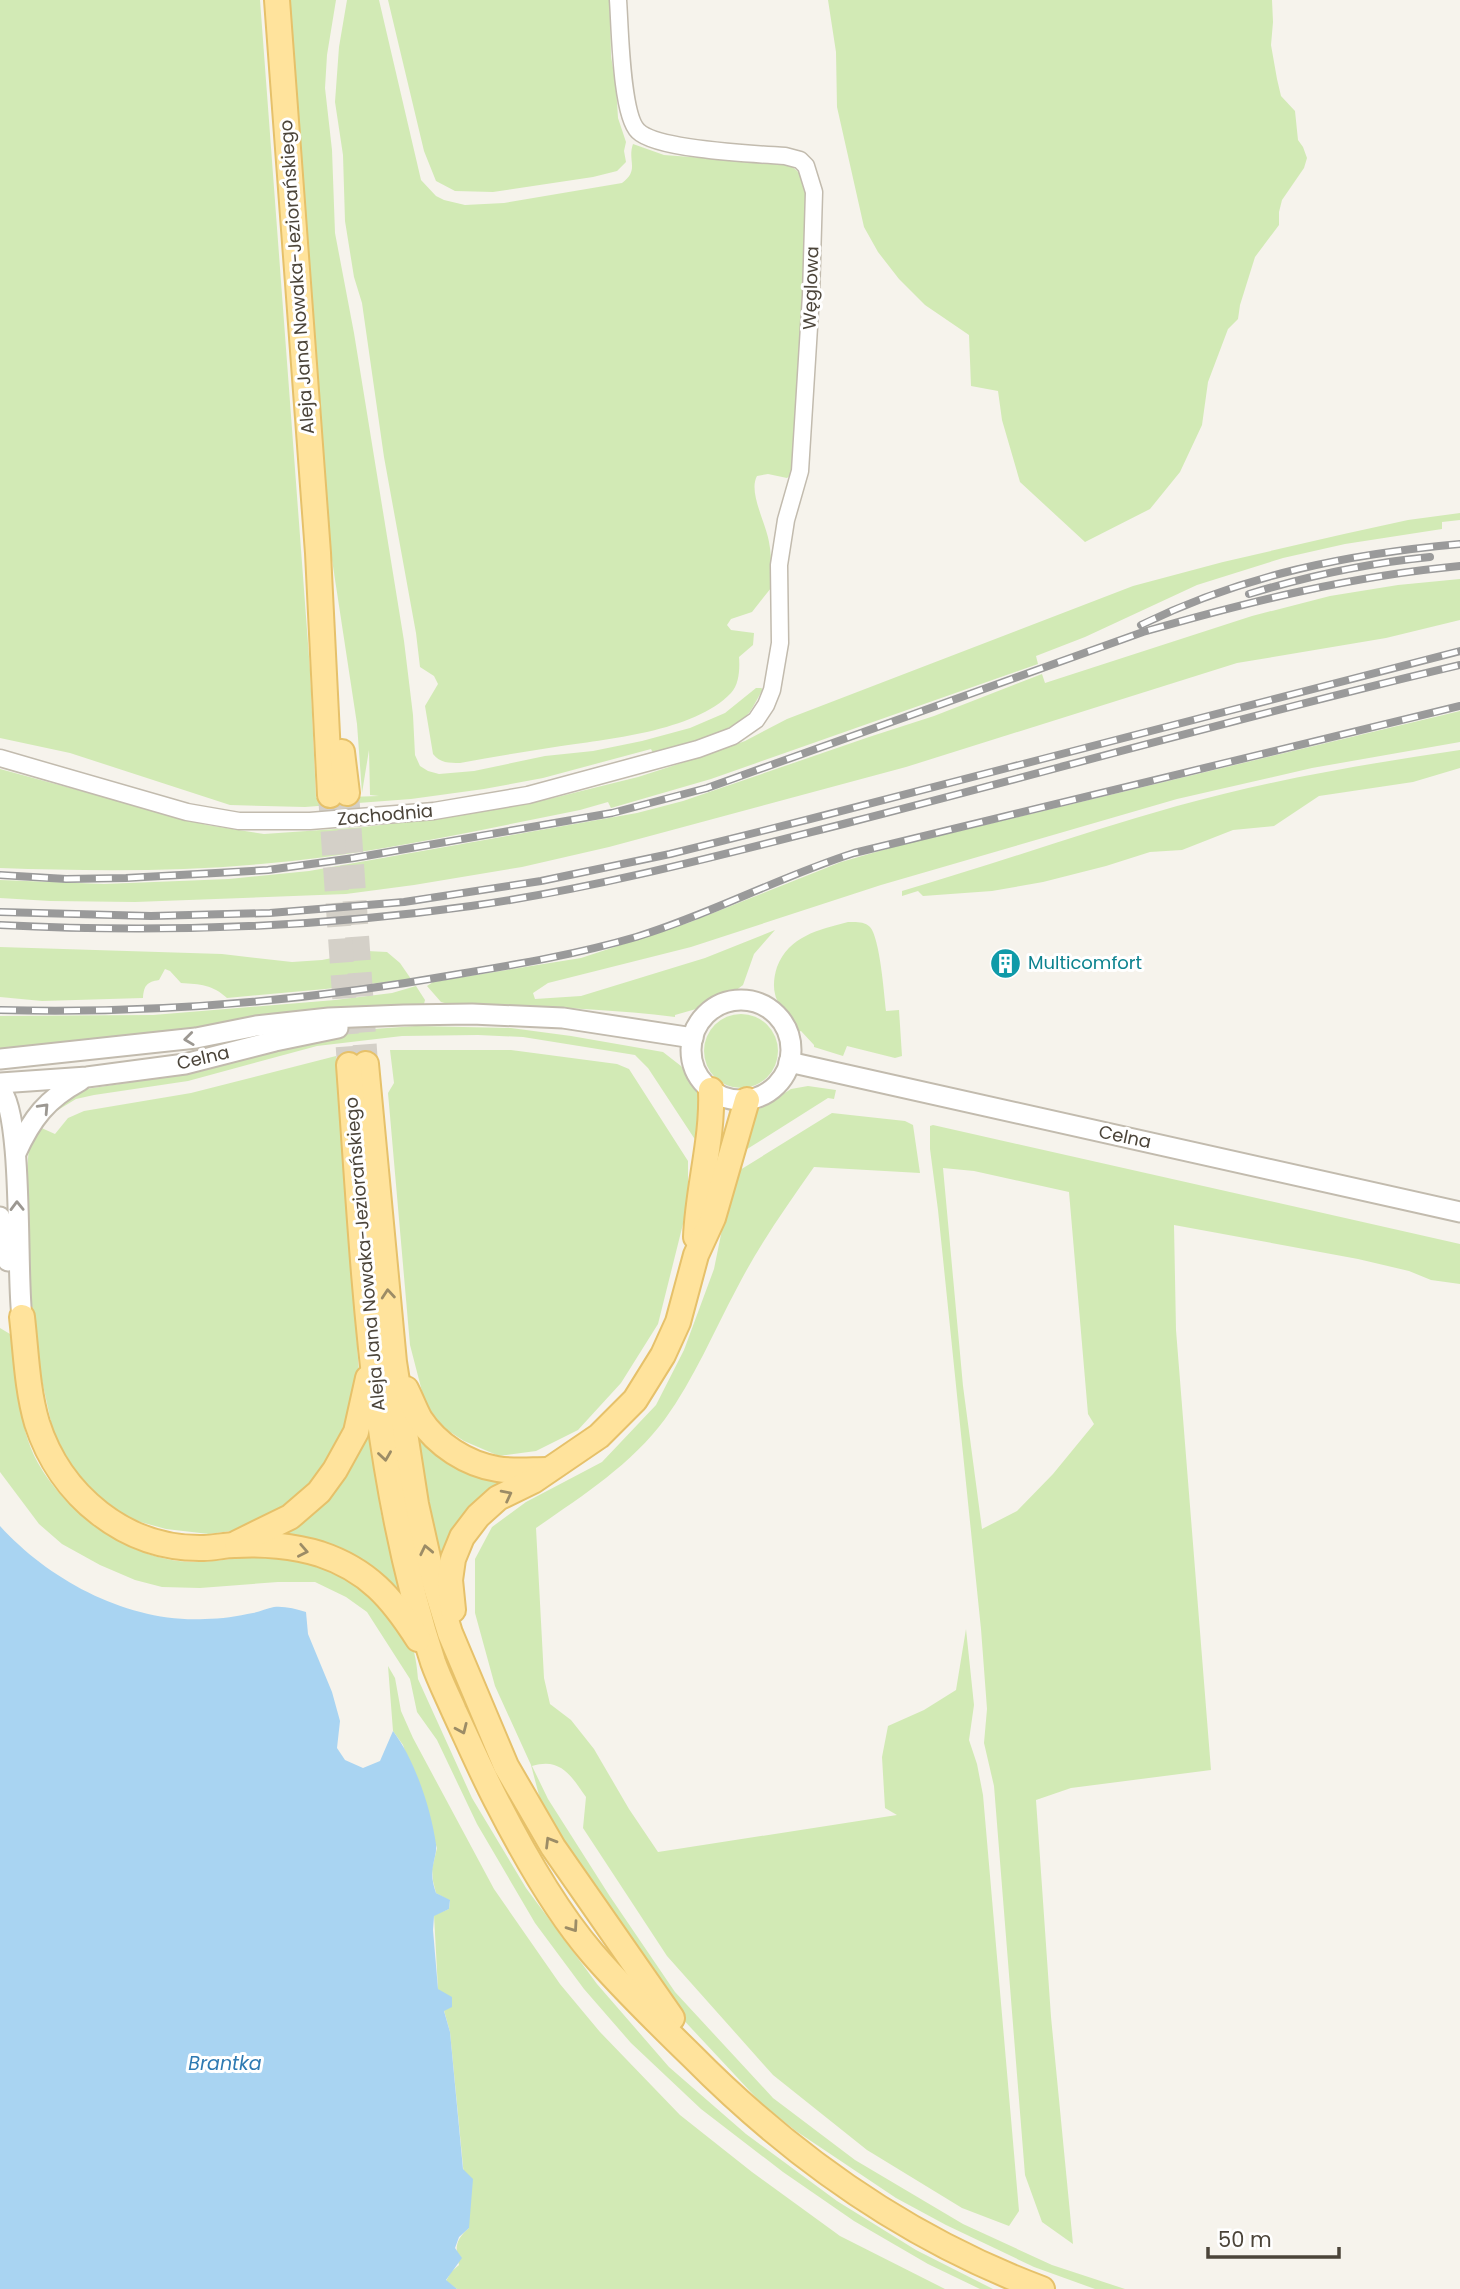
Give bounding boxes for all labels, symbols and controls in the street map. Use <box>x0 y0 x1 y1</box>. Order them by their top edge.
street label: Aleja Jana Nowaka-Jeziorańskiego <box>273 119 320 435</box>
street label: Węglowa <box>797 246 824 330</box>
street label: Zachodnia <box>336 798 434 831</box>
building icon: Multicomfort <box>988 946 1022 980</box>
place label: Multicomfort <box>1028 950 1142 975</box>
one-way arrow <box>183 1031 195 1046</box>
street label: Celna <box>174 1039 232 1076</box>
street label: Aleja Jana Nowaka-Jeziorańskiego <box>338 1096 391 1412</box>
one-way arrow <box>36 1103 49 1116</box>
street label: Celna <box>1097 1119 1154 1154</box>
one-way arrow <box>9 1201 24 1212</box>
one-way arrow <box>381 1288 396 1299</box>
one-way arrow <box>377 1450 392 1462</box>
one-way arrow <box>500 1489 512 1503</box>
one-way arrow <box>297 1542 309 1557</box>
one-way arrow <box>420 1544 435 1556</box>
one-way arrow <box>454 1722 468 1734</box>
one-way arrow <box>545 1836 558 1849</box>
one-way arrow <box>565 1919 577 1932</box>
water label: Brantka <box>188 2050 262 2077</box>
scale bar <box>1208 2216 1339 2260</box>
text: 50 m <box>1218 2225 1272 2254</box>

